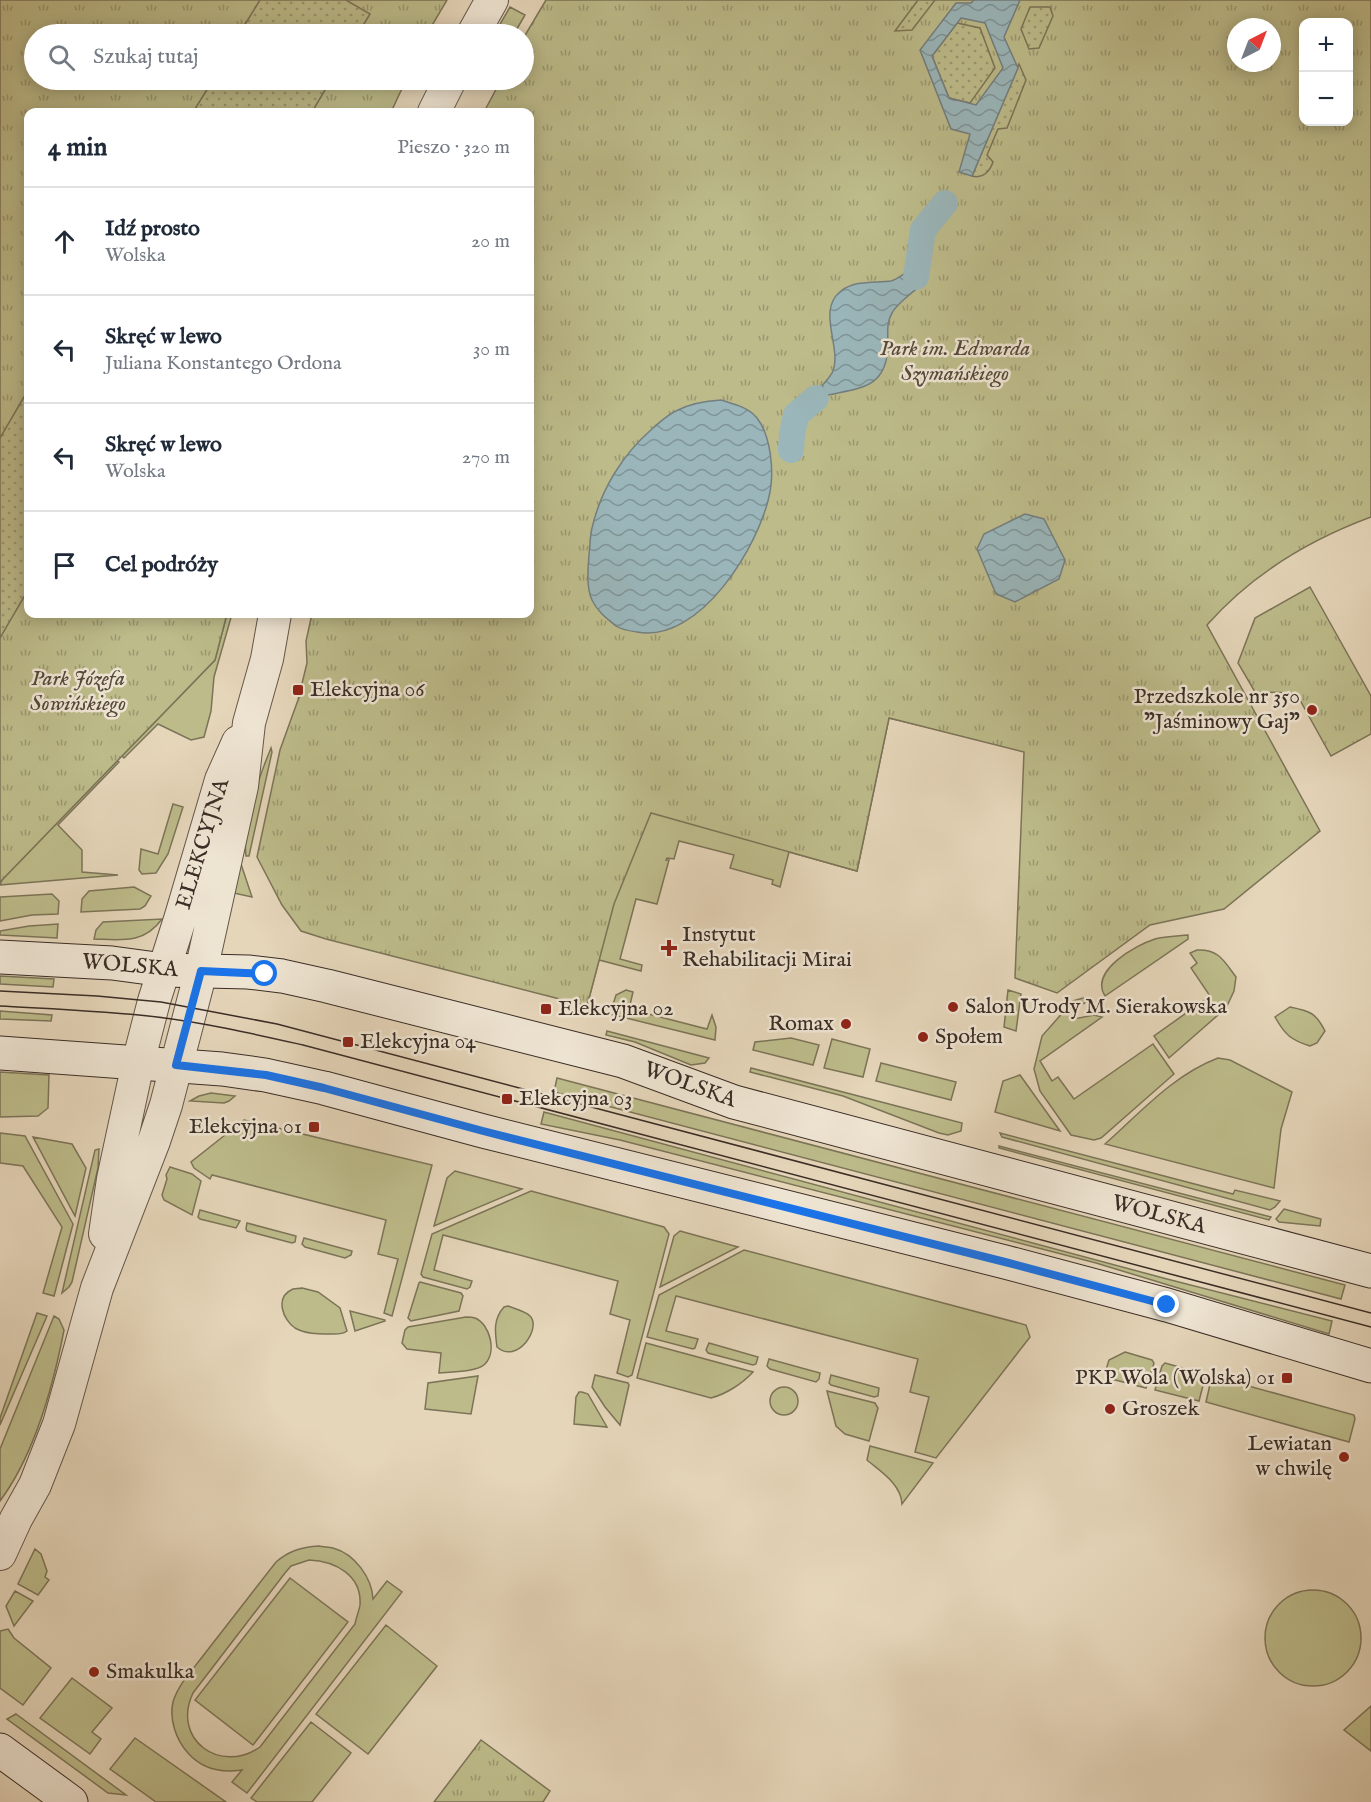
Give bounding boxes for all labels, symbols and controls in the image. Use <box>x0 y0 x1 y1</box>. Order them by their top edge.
north arrow <box>1227 18 1281 72</box>
map controls <box>1299 18 1353 126</box>
button: + <box>1299 18 1353 72</box>
search box <box>24 24 534 90</box>
icon: search <box>45 41 78 74</box>
text: Szukaj tutaj <box>93 43 198 71</box>
button: − <box>1299 72 1353 126</box>
text: 4 min <box>48 131 107 164</box>
text: Pieszo · 320 m <box>397 135 510 160</box>
text: Idź prosto <box>105 215 200 243</box>
icon: ahead <box>48 225 81 258</box>
text: 20 m <box>471 229 510 254</box>
text: Wolska <box>105 243 166 268</box>
text: Skręć w lewo <box>105 323 222 351</box>
icon: left <box>48 333 81 366</box>
park label: Park im. Edwarda Szymańskiego <box>880 335 1030 388</box>
text: 30 m <box>473 337 510 362</box>
text: Juliana Konstantego Ordona <box>105 351 342 376</box>
text: Skręć w lewo <box>105 431 222 459</box>
icon: left <box>48 441 81 474</box>
text: 270 m <box>462 445 510 470</box>
text: Wolska <box>105 459 166 484</box>
icon: arrive <box>48 549 81 582</box>
text: Cel podróży <box>105 551 218 579</box>
park label: Park Józefa Sowińskiego <box>30 665 126 718</box>
place label: Elekcyjna 06 <box>310 676 425 704</box>
marker: Elekcyjna 06 <box>291 683 305 697</box>
place label: Przedszkole nr 350 "Jaśminowy Gaj" <box>1134 683 1300 736</box>
marker: Przedszkole nr 350 "Jaśminowy Gaj" <box>1305 703 1319 717</box>
street label: ELEKCYJNA <box>170 774 236 913</box>
place label: Instytut Rehabilitacji Mirai <box>682 921 852 974</box>
marker: Instytut Rehabilitacji Mirai <box>660 939 678 957</box>
street label: WOLSKA <box>81 948 180 984</box>
route start <box>251 960 277 986</box>
place label: Salon Urody M. Sierakowska <box>965 993 1227 1021</box>
place label: Elekcyjna 02 <box>558 995 674 1023</box>
marker: Salon Urody M. Sierakowska <box>946 1000 960 1014</box>
marker: Elekcyjna 02 <box>539 1002 553 1016</box>
place label: Romax <box>768 1010 834 1038</box>
marker: Romax <box>839 1017 853 1031</box>
place label: Społem <box>935 1023 1003 1051</box>
place label: Elekcyjna 04 <box>360 1028 476 1056</box>
marker: Społem <box>916 1030 930 1044</box>
marker: Elekcyjna 04 <box>341 1035 355 1049</box>
street label: WOLSKA <box>640 1055 741 1115</box>
place label: Elekcyjna 03 <box>519 1085 633 1113</box>
marker: Elekcyjna 03 <box>500 1092 514 1106</box>
place label: Elekcyjna 01 <box>189 1113 302 1141</box>
marker: Elekcyjna 01 <box>307 1120 321 1134</box>
street label: WOLSKA <box>1109 1189 1210 1241</box>
route end <box>1153 1291 1179 1317</box>
place label: PKP Wola (Wolska) 01 <box>1075 1364 1275 1392</box>
marker: PKP Wola (Wolska) 01 <box>1280 1371 1294 1385</box>
place label: Groszek <box>1122 1395 1199 1423</box>
marker: Groszek <box>1103 1402 1117 1416</box>
place label: Lewiatan w chwilę <box>1247 1430 1332 1483</box>
marker: Lewiatan w chwilę <box>1337 1450 1351 1464</box>
place label: Smakulka <box>106 1658 195 1686</box>
marker: Smakulka <box>87 1665 101 1679</box>

